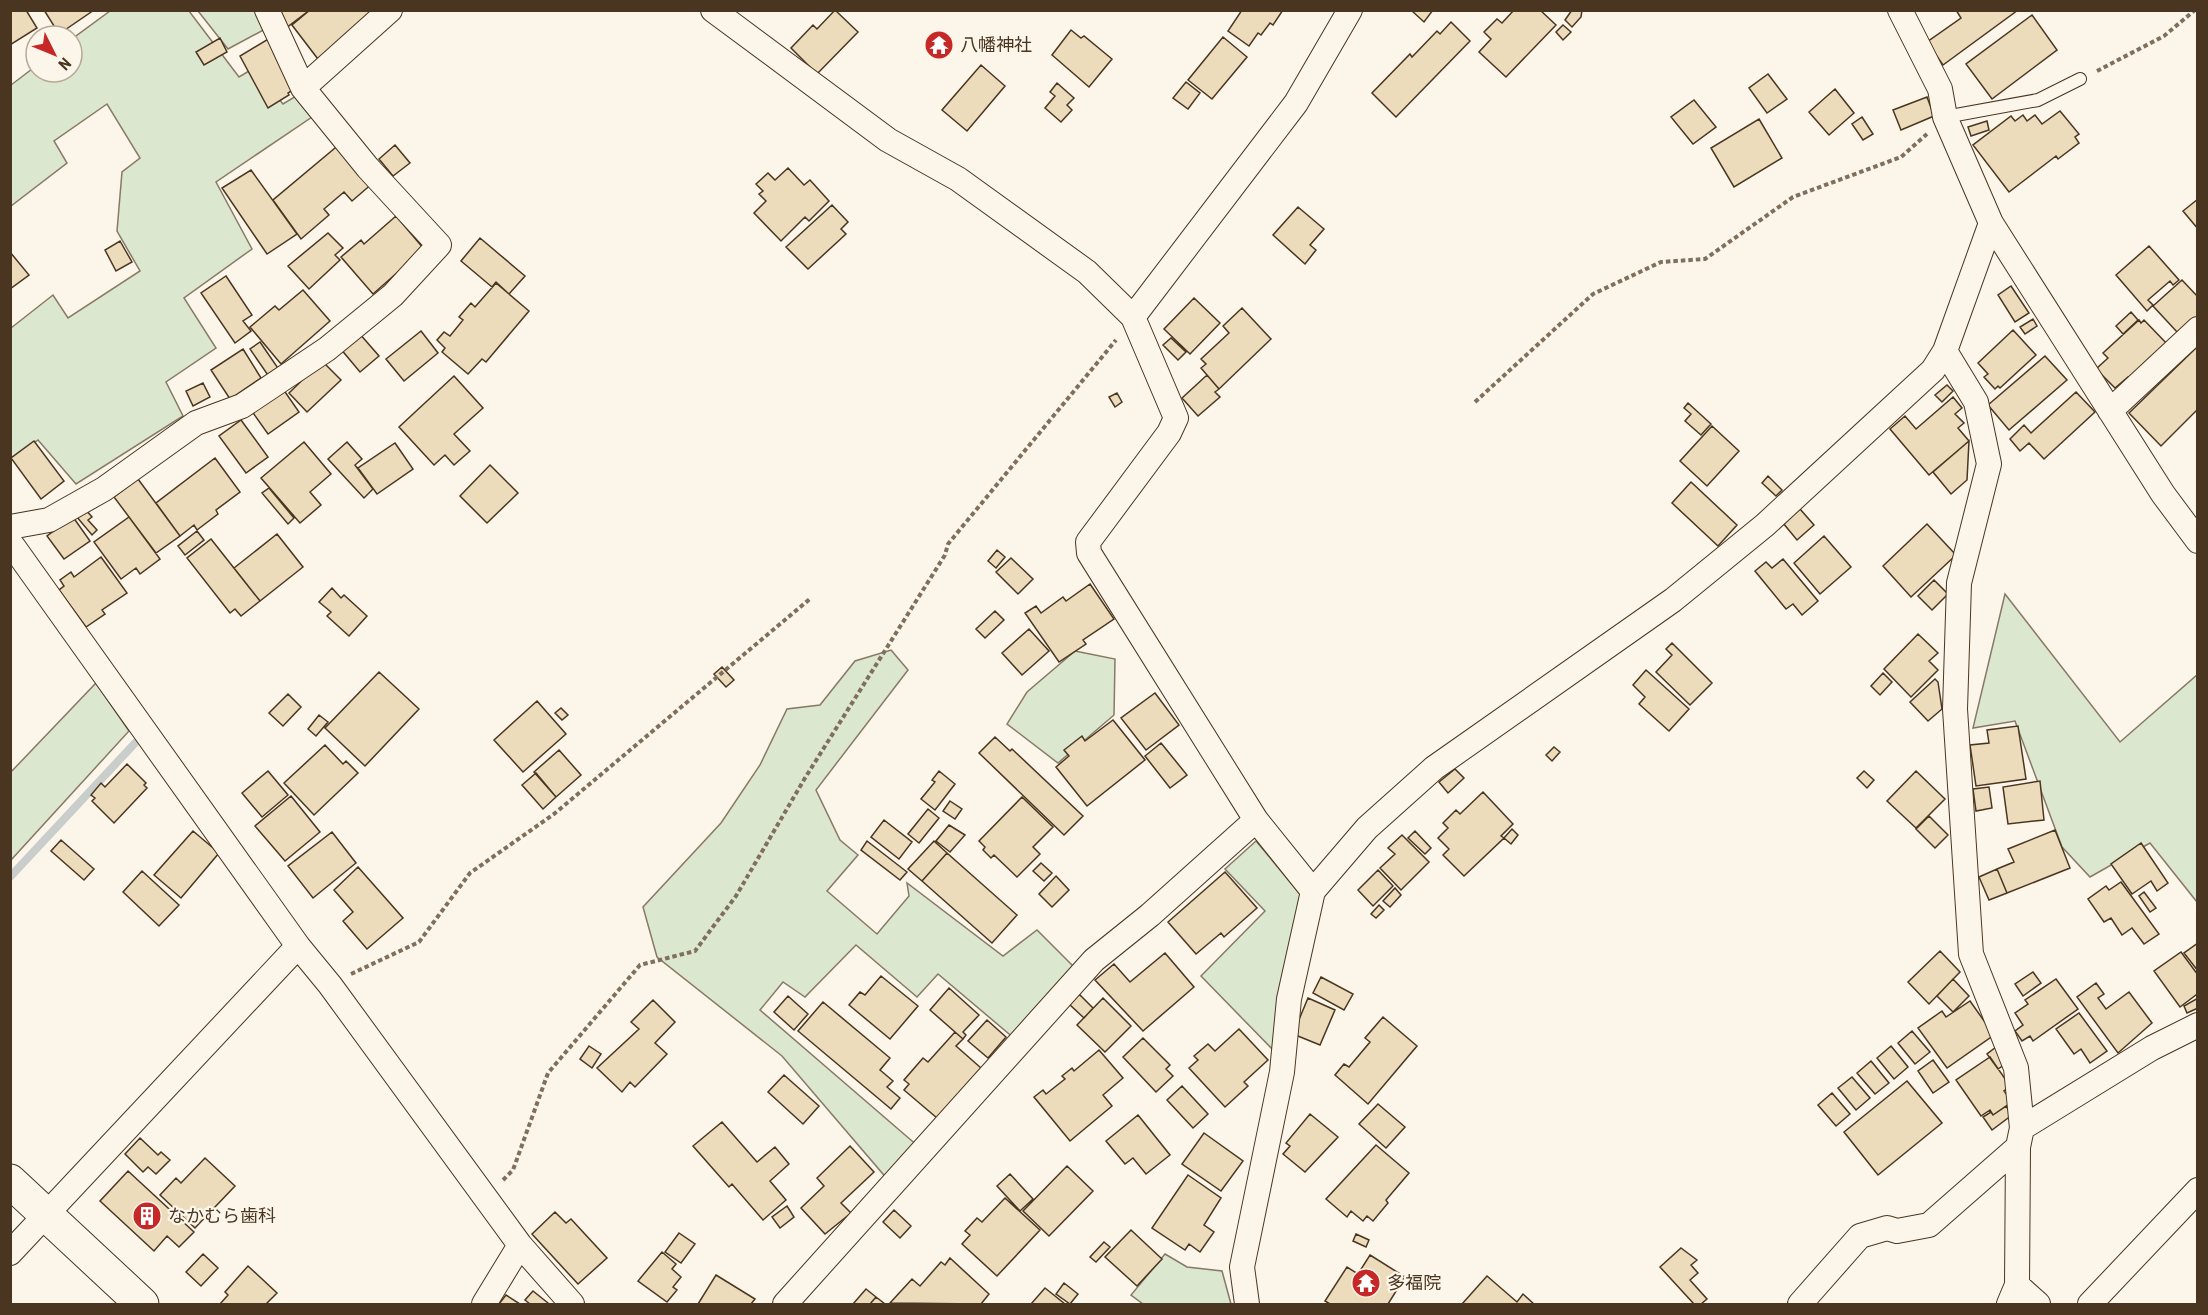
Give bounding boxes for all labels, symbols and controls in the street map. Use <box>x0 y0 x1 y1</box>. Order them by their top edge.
north arrow <box>24 24 84 84</box>
temple icon: 八幡神社 <box>923 29 955 61</box>
place label: 八幡神社 <box>960 34 1032 55</box>
text: N <box>54 54 75 74</box>
building icon: なかむら歯科 <box>131 1200 163 1232</box>
place label: なかむら歯科 <box>168 1205 276 1226</box>
temple icon: 多福院 <box>1350 1267 1382 1299</box>
place label: 多福院 <box>1387 1272 1441 1293</box>

